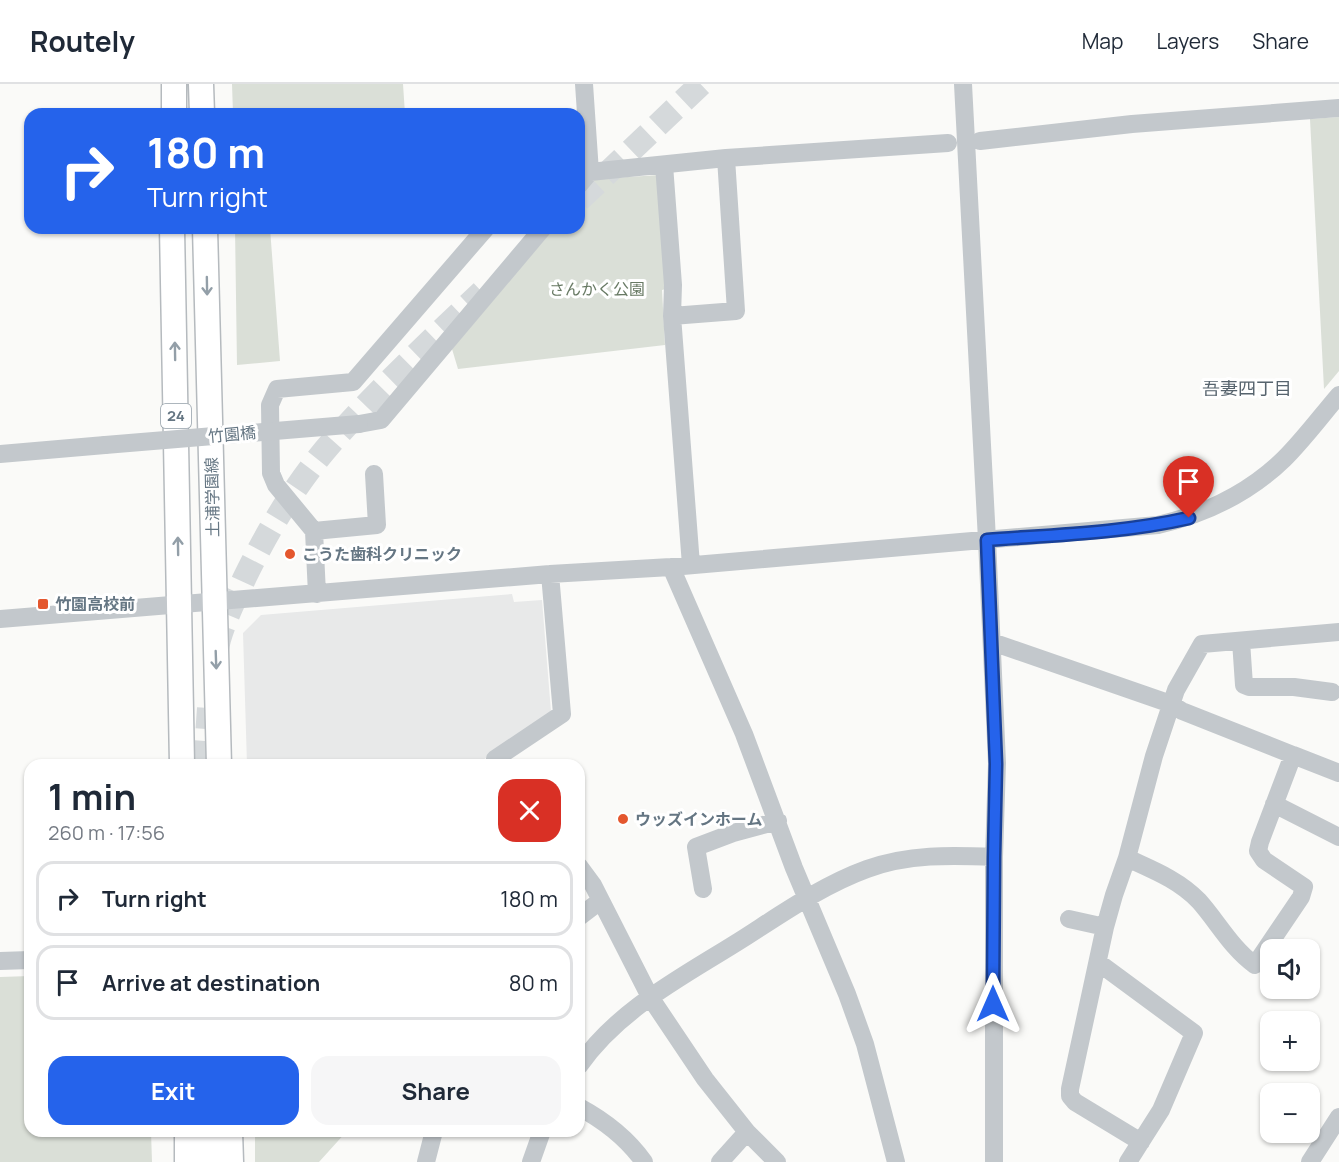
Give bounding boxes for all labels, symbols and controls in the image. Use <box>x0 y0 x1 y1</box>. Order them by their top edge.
text: Routely <box>30 22 135 60</box>
text: Map <box>1082 27 1123 55</box>
text: Layers <box>1156 27 1219 55</box>
text: Share <box>1252 27 1309 55</box>
text: 180 m <box>147 123 265 181</box>
icon: right <box>48 132 126 210</box>
text: Turn right <box>147 178 268 215</box>
one-way arrow <box>201 276 212 296</box>
park label: さんかく公園 <box>549 278 645 300</box>
one-way arrow <box>169 341 181 361</box>
district label: 吾妻四丁目 <box>1202 376 1292 400</box>
road number: 24 <box>161 404 191 428</box>
street label: 竹園橋 <box>207 421 257 447</box>
pin <box>1163 456 1214 518</box>
street label: 土浦学園線 <box>200 457 224 537</box>
icon: arrive <box>1172 465 1205 498</box>
one-way arrow <box>173 536 184 556</box>
place label: こうた歯科クリニック <box>302 543 462 565</box>
marker: こうた歯科クリニック <box>283 547 297 561</box>
place label: 竹園高校前 <box>55 593 135 615</box>
marker: 竹園高校前 <box>36 597 50 611</box>
one-way arrow <box>210 650 221 670</box>
text: 1 min <box>48 772 136 821</box>
button: close <box>498 779 561 842</box>
place label: ウッズインホーム <box>635 808 763 830</box>
marker: ウッズインホーム <box>616 812 630 826</box>
text: 260 m · 17:56 <box>48 819 165 846</box>
icon: right <box>51 882 84 915</box>
text: Turn right <box>102 884 207 914</box>
text: 180 m <box>500 884 558 914</box>
map controls <box>1260 939 1320 1143</box>
button: sound <box>1260 939 1320 999</box>
icon: arrive <box>51 966 84 999</box>
text: Arrive at destination <box>102 968 320 998</box>
text: 80 m <box>509 968 558 998</box>
position arrow <box>961 972 1025 1036</box>
button: + <box>1260 1011 1320 1071</box>
button: Exit <box>48 1056 299 1125</box>
button: Share <box>311 1056 561 1125</box>
button: − <box>1260 1083 1320 1143</box>

